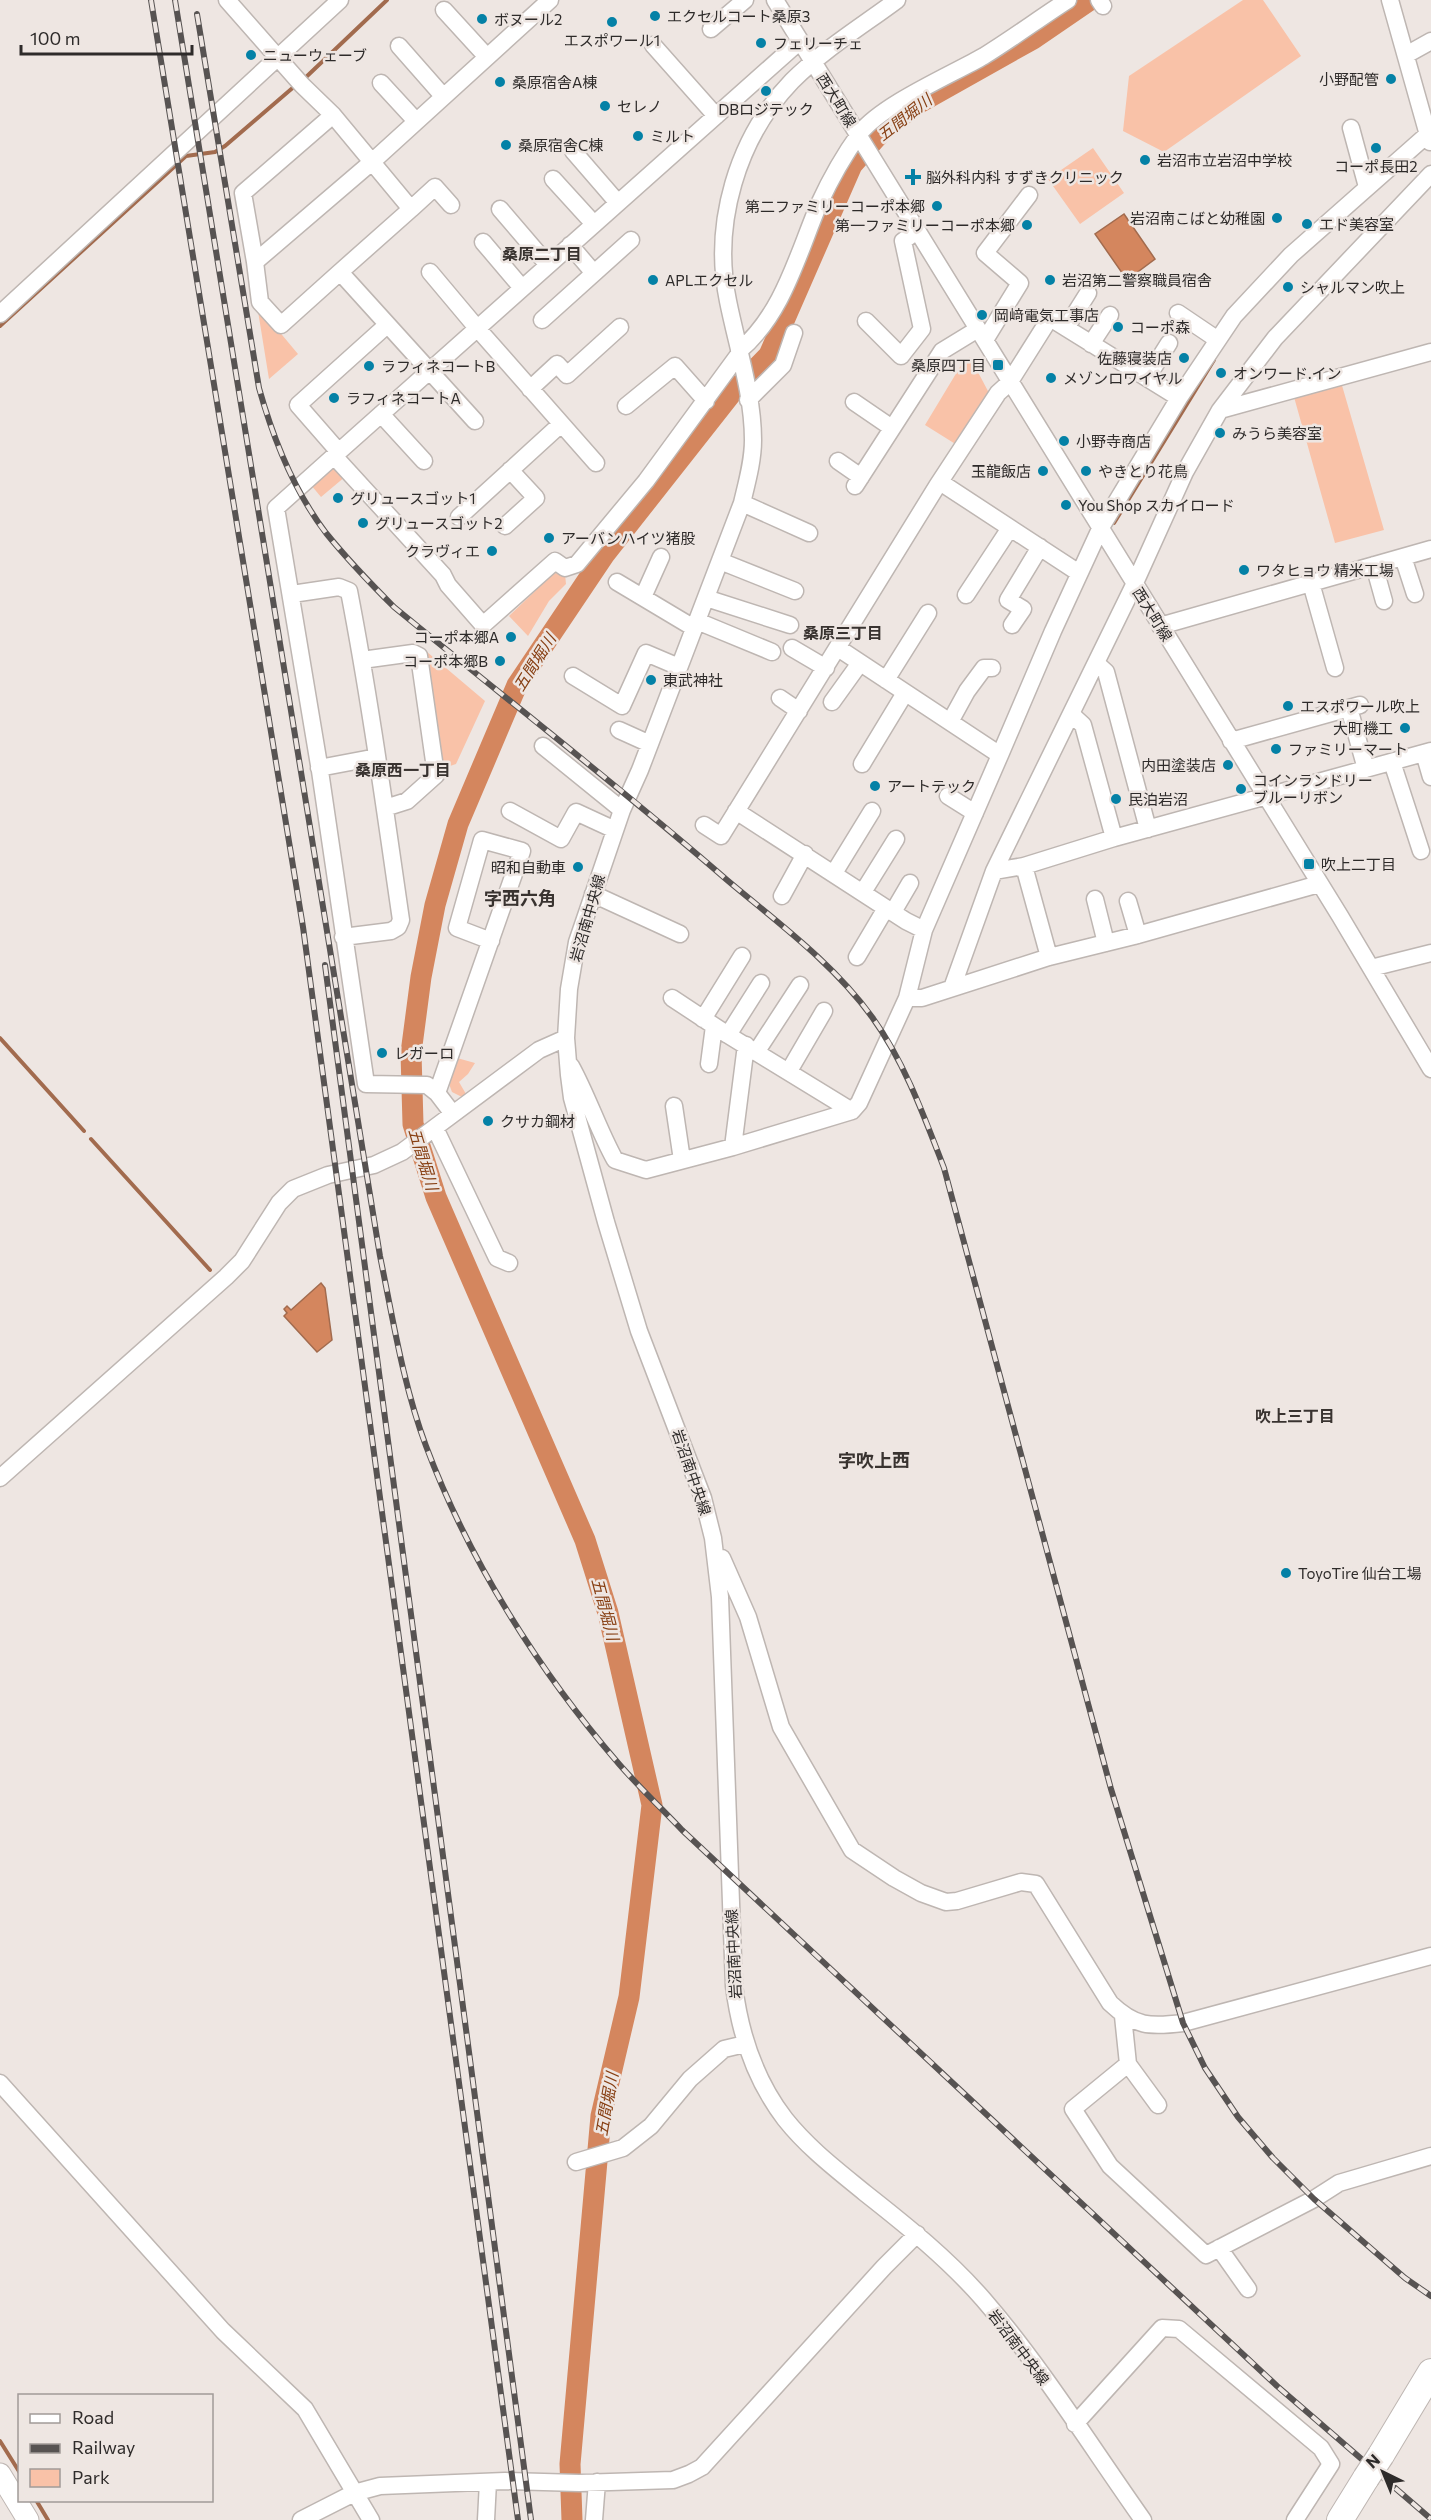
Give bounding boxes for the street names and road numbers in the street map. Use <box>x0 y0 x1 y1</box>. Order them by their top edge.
street label: 西大町線 <box>813 70 861 130</box>
street label: 西大町線 <box>1129 584 1177 644</box>
street label: 岩沼南中央線 <box>566 872 608 964</box>
street label: 岩沼南中央線 <box>669 1427 715 1517</box>
street label: 岩沼南中央線 <box>722 1909 744 1999</box>
street label: 岩沼南中央線 <box>985 2306 1053 2388</box>

